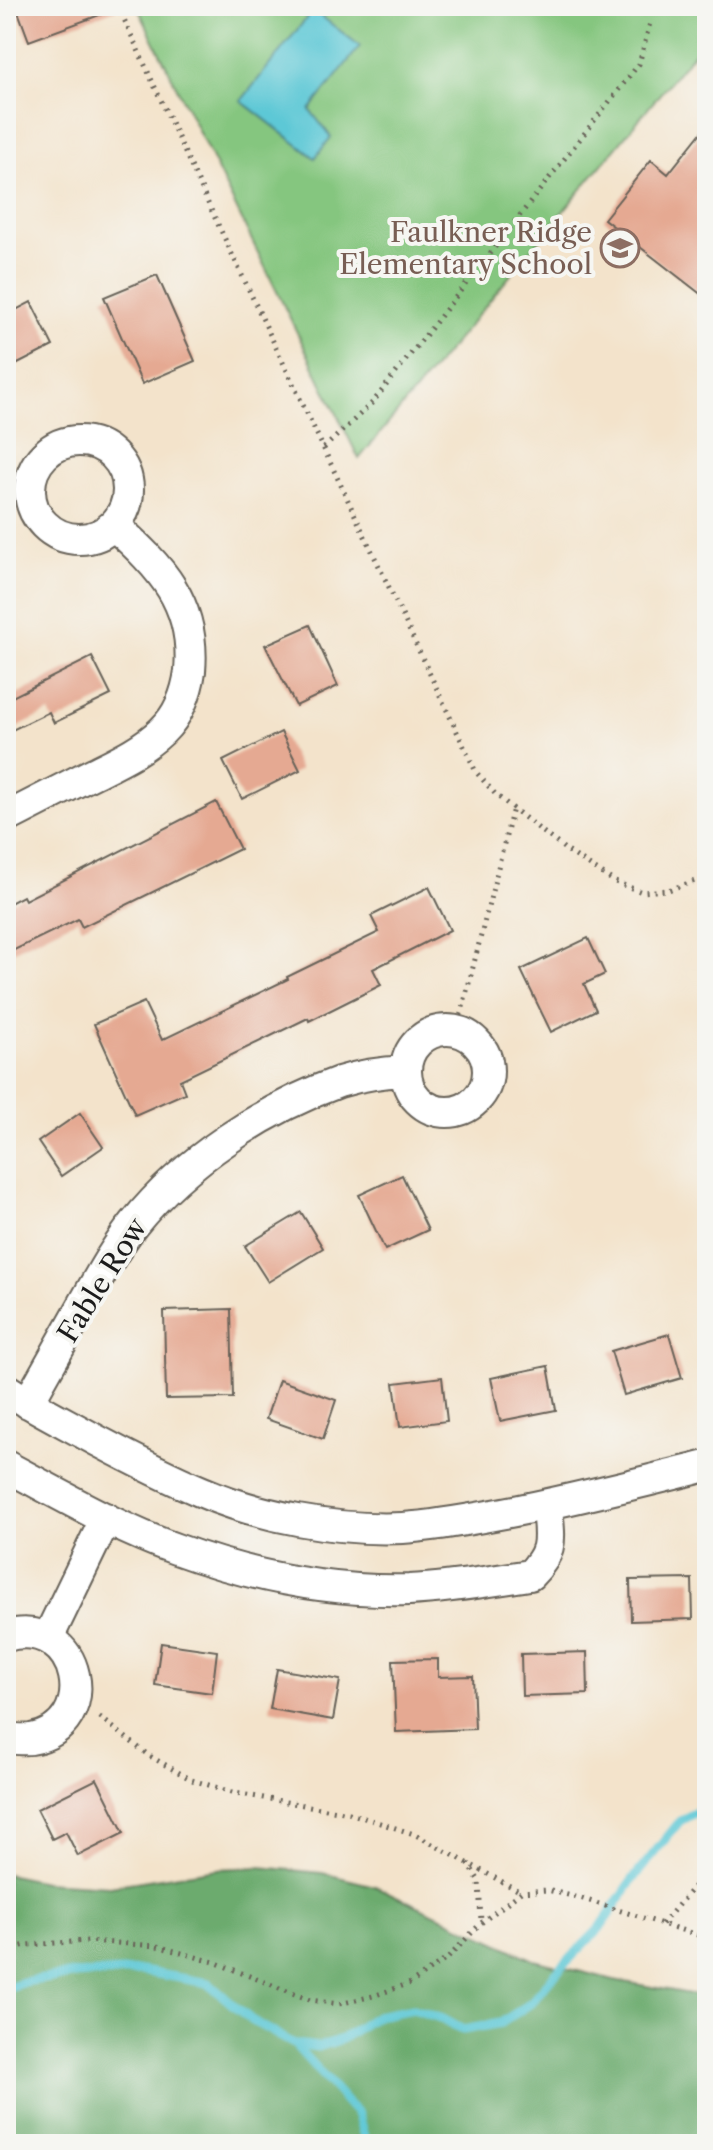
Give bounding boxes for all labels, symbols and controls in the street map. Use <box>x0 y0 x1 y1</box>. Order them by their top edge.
place label: Faulkner Ridge Elementary School <box>339 215 592 281</box>
school or university icon: Faulkner Ridge Elementary School <box>599 227 641 269</box>
street label: Fable Row <box>50 1211 154 1348</box>

